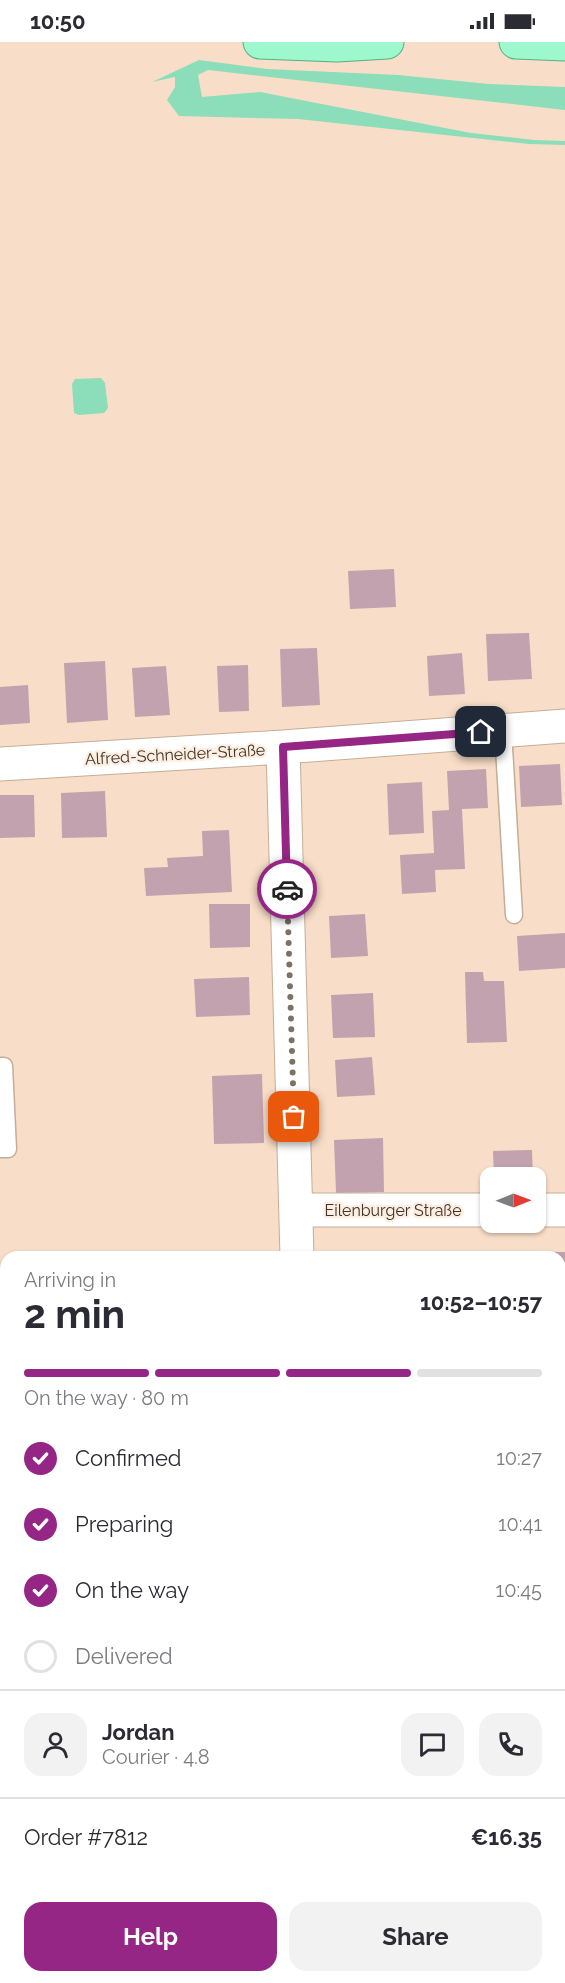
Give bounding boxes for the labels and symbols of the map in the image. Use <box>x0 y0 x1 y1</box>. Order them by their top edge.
pin <box>455 706 506 757</box>
street label: Alfred-Schneider-Straße <box>84 740 266 769</box>
courier <box>257 859 317 919</box>
pin <box>268 1091 319 1142</box>
north arrow <box>480 1167 546 1233</box>
street label: Eilenburger Straße <box>324 1201 462 1220</box>

